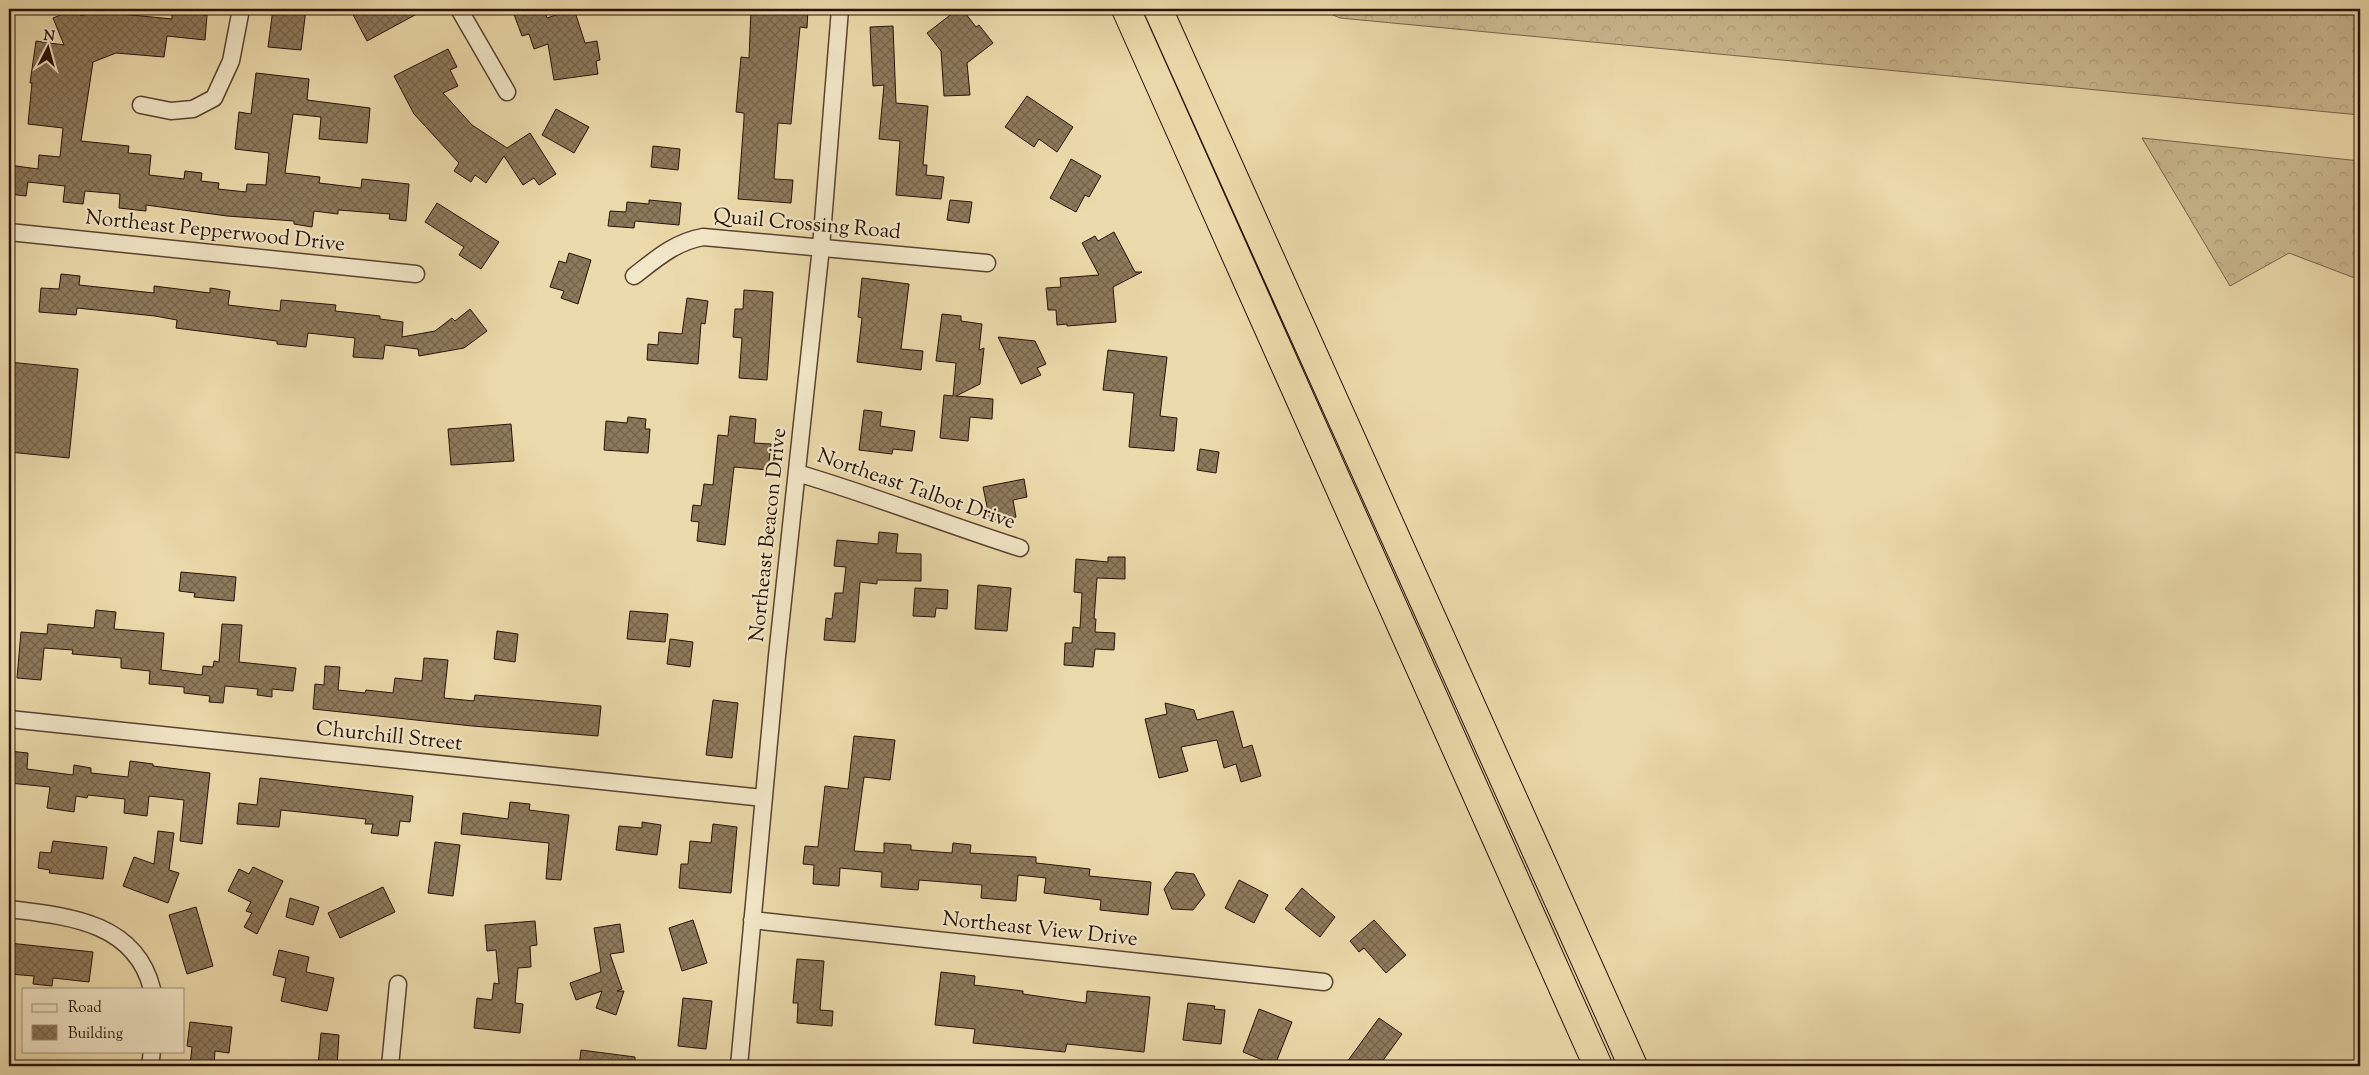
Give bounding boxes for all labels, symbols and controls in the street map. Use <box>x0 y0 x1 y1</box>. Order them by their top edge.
north arrow <box>22 22 72 72</box>
text: N <box>43 27 56 48</box>
street label: Quail Crossing Road <box>712 202 902 248</box>
street label: Northeast Pepperwood Drive <box>84 203 346 261</box>
street label: Northeast Beacon Drive <box>743 426 795 644</box>
street label: Northeast Talbot Drive <box>813 442 1019 538</box>
street label: Churchill Street <box>314 714 464 760</box>
street label: Northeast View Drive <box>941 905 1139 955</box>
legend <box>22 988 185 1052</box>
text: Road <box>68 998 102 1019</box>
text: Building <box>68 1024 123 1045</box>

